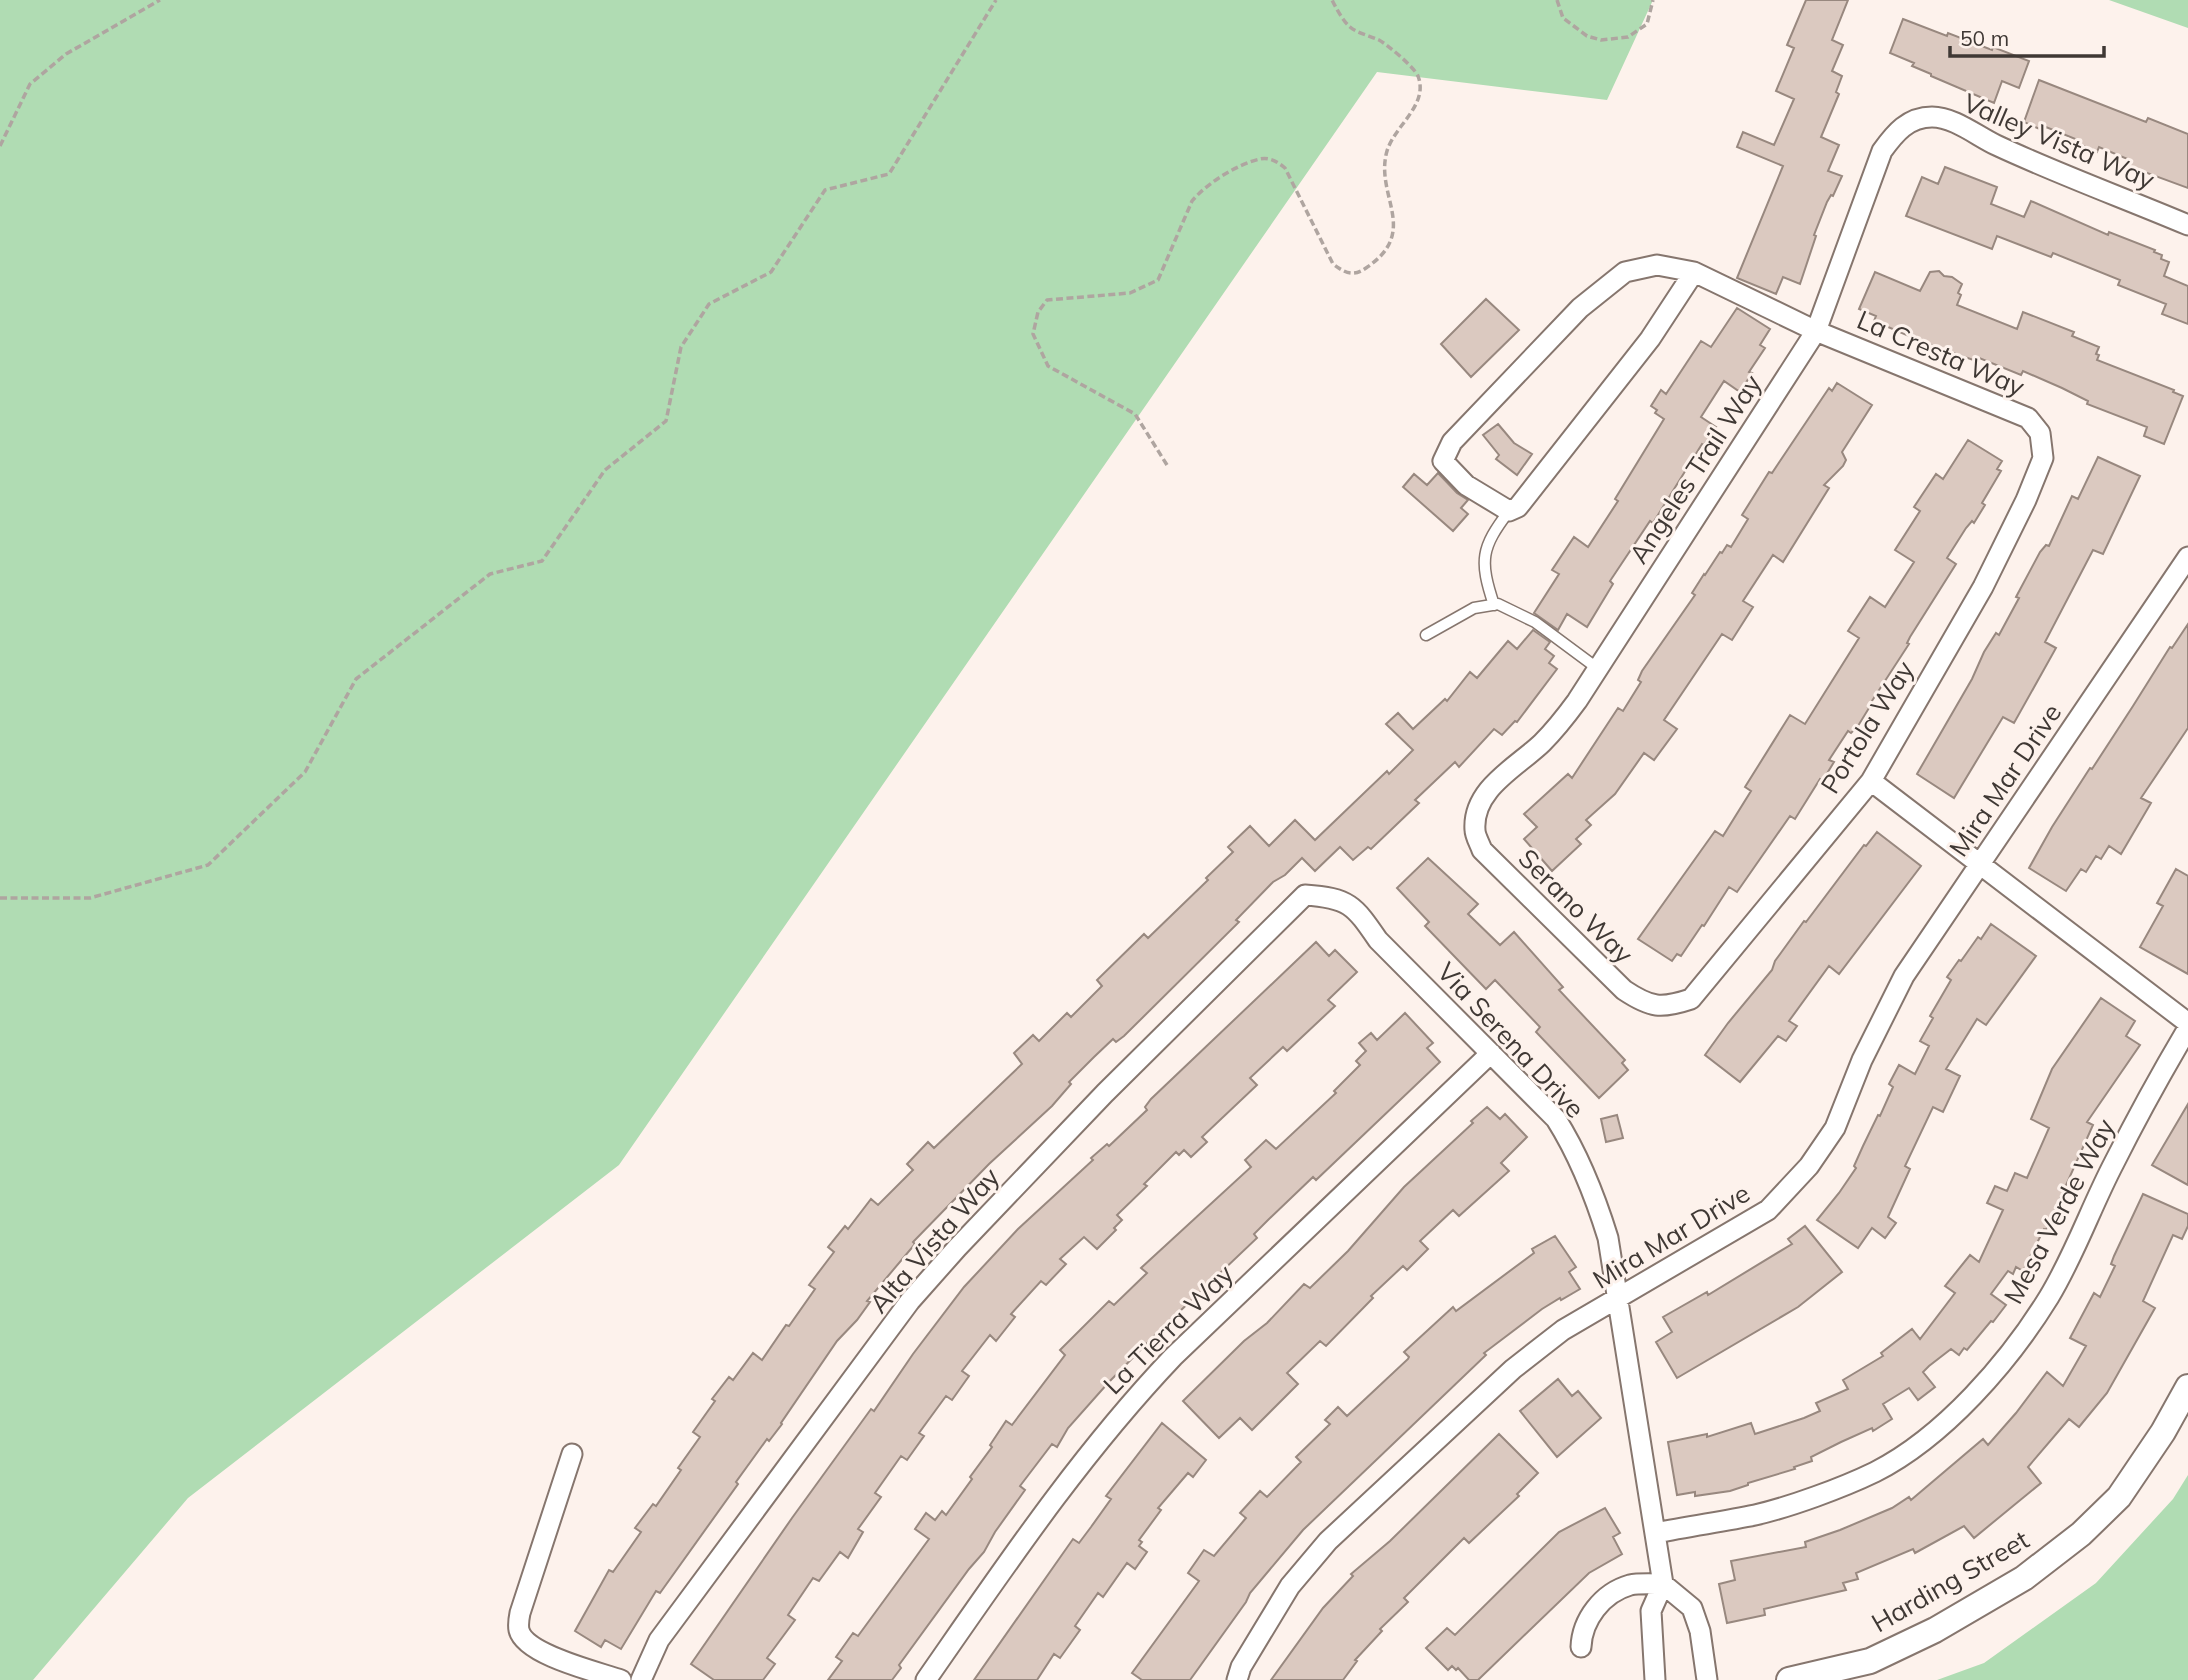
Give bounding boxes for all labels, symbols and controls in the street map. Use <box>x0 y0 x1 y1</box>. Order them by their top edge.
scale bar <box>1950 14 2104 58</box>
text: 50 m <box>1960 25 2009 51</box>
street label: Valley Vista Way <box>1958 86 2160 196</box>
street label: La Cresta Way <box>1852 303 2030 403</box>
street label: Angeles Trail Way <box>1622 368 1768 570</box>
street label: Portola Way <box>1813 654 1921 800</box>
street label: Mira Mar Drive <box>1942 697 2068 863</box>
street label: Serano Way <box>1512 842 1640 970</box>
street label: Via Serena Drive <box>1430 955 1592 1125</box>
street label: Mesa Verde Way <box>1996 1113 2122 1309</box>
street label: Alta Vista Way <box>862 1160 1006 1320</box>
street label: Mira Mar Drive <box>1587 1176 1755 1296</box>
street label: La Tierra Way <box>1096 1257 1240 1401</box>
street label: Harding Street <box>1865 1523 2035 1639</box>

